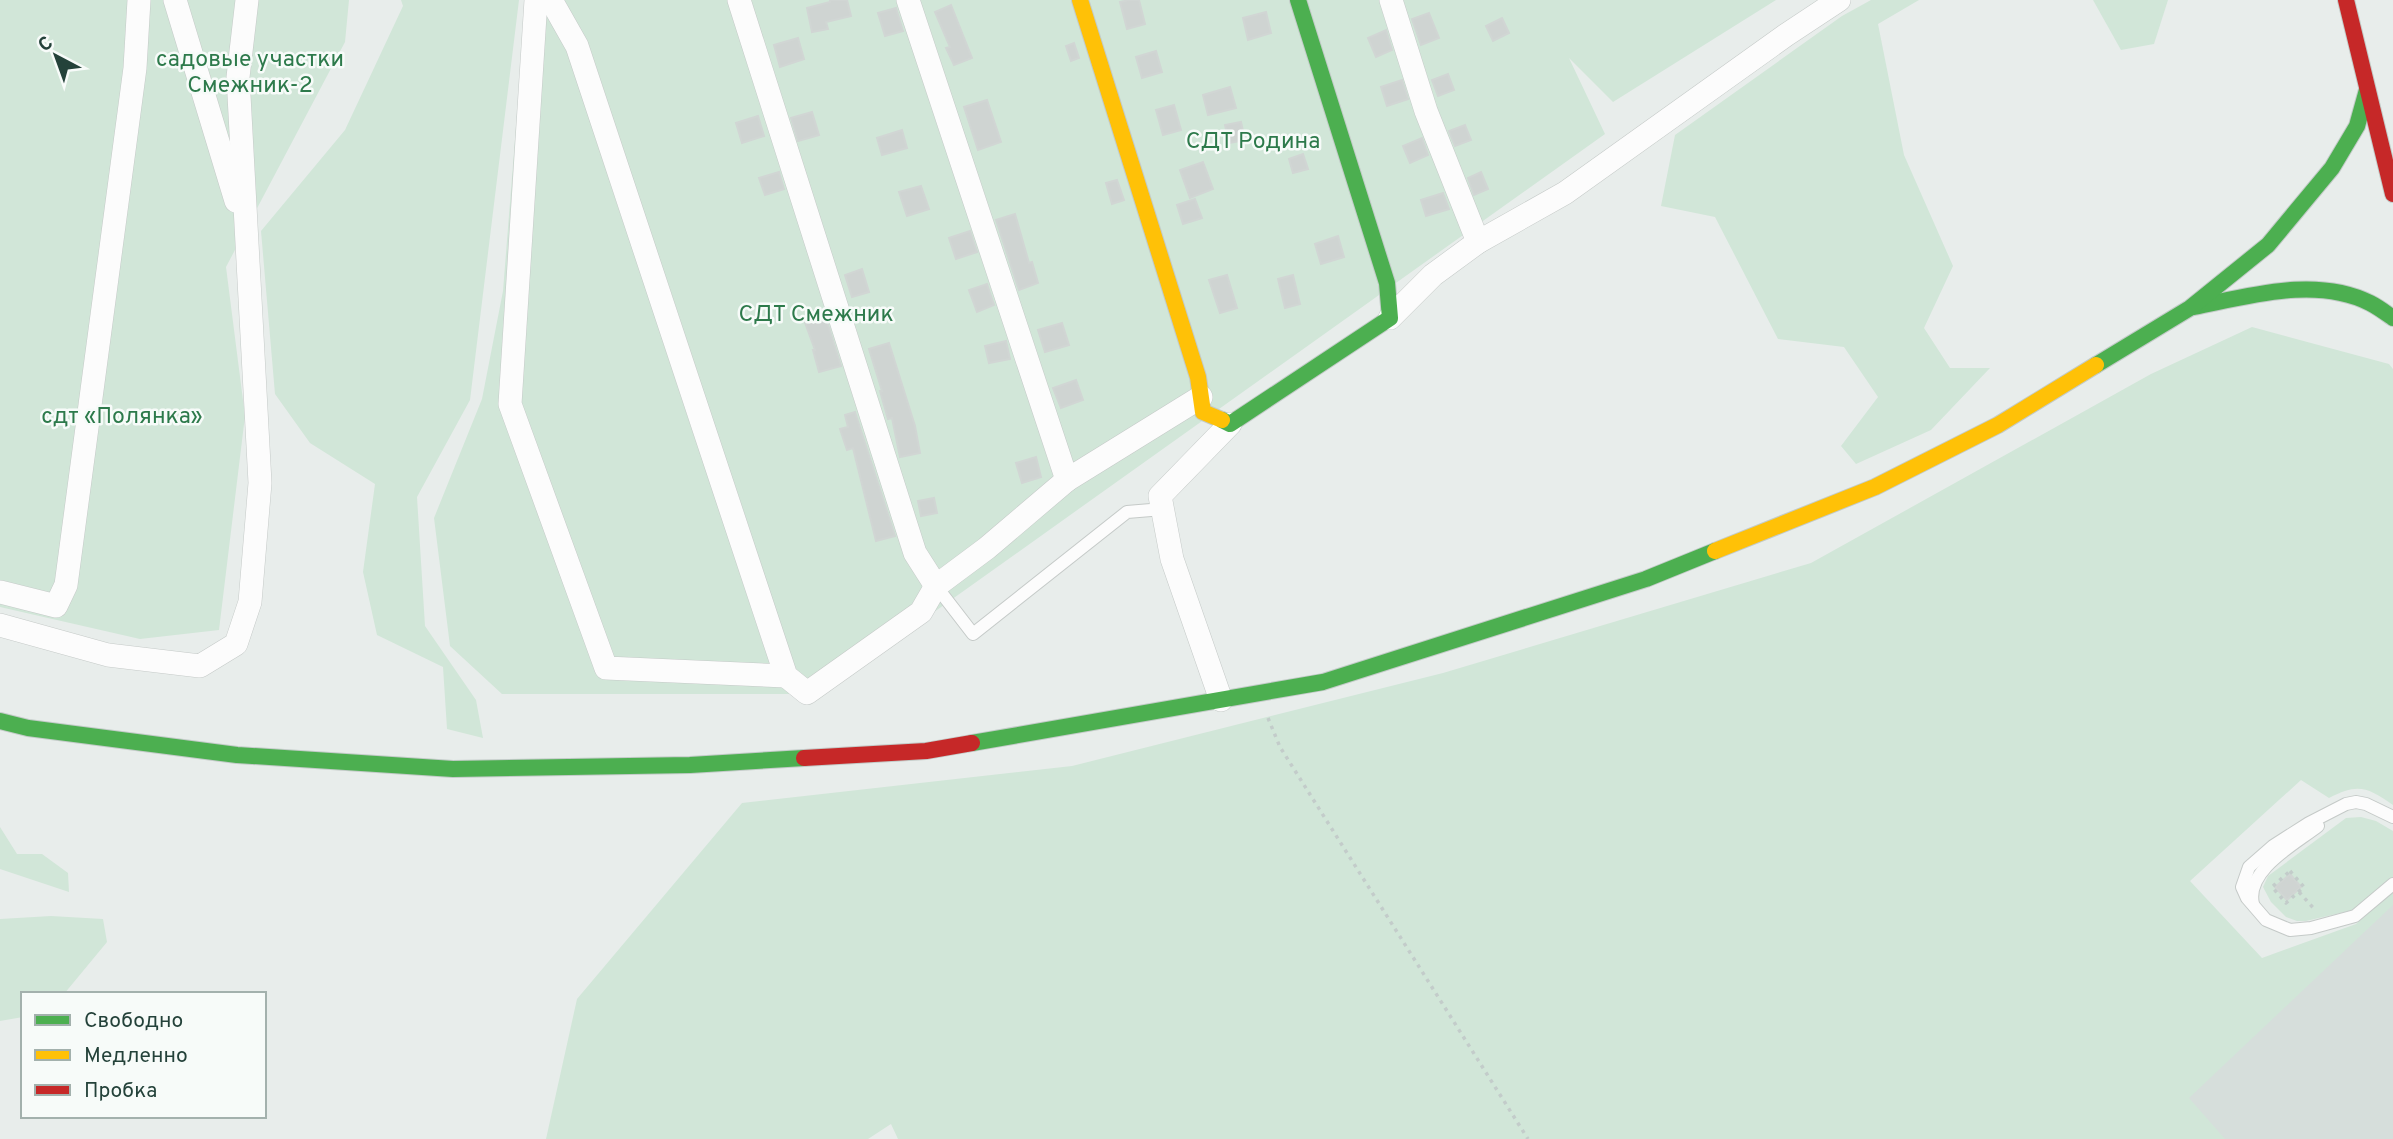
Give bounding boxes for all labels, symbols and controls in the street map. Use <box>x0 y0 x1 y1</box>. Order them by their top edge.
north arrow <box>21 21 91 91</box>
text: С <box>34 32 59 58</box>
park label: садовые участки Смежник-2 <box>156 46 344 101</box>
park label: СДТ Родина <box>1186 128 1320 157</box>
park label: СДТ Смежник <box>738 301 894 330</box>
park label: сдт «Полянка» <box>41 403 203 432</box>
legend <box>21 992 266 1118</box>
text: Свободно <box>84 1008 183 1035</box>
text: Медленно <box>84 1043 188 1070</box>
text: Пробка <box>84 1078 157 1105</box>

